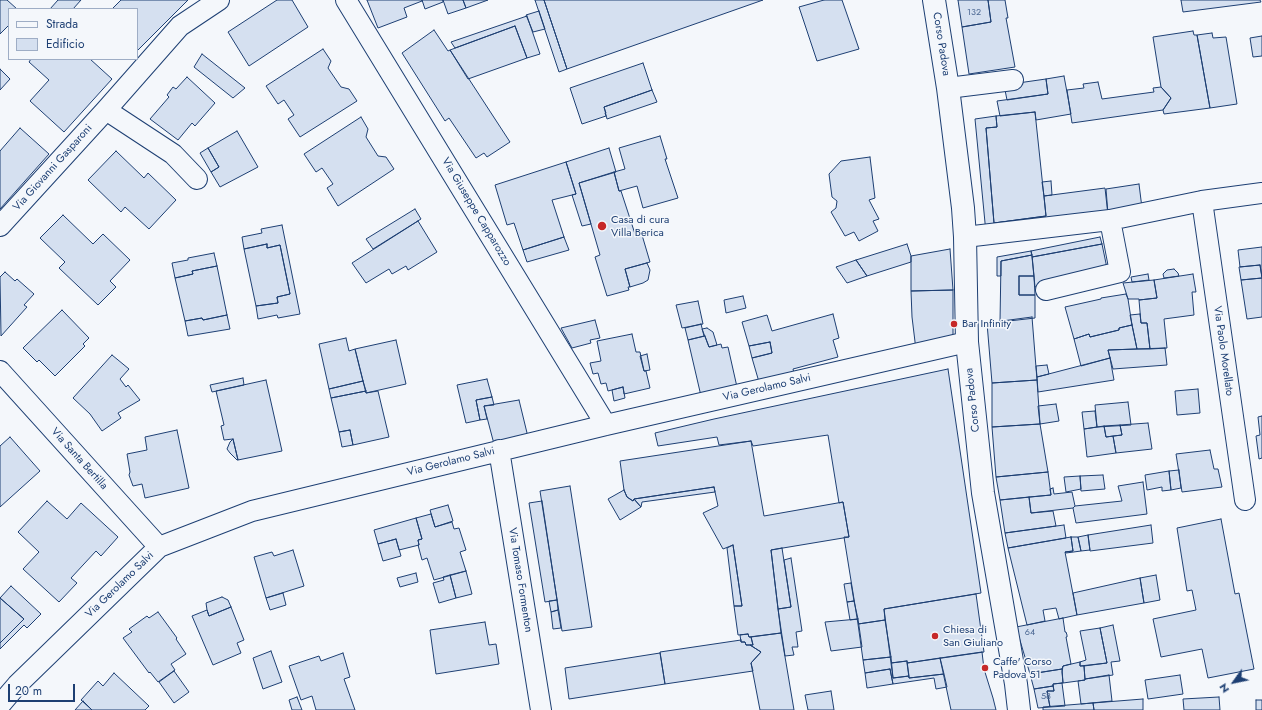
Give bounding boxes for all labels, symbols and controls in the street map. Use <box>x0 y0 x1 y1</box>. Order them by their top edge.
legend <box>8 8 138 60</box>
house number: 132 <box>967 8 981 18</box>
street label: Corso Padova <box>929 11 953 77</box>
text: Strada <box>46 15 78 33</box>
text: Edificio <box>46 35 85 53</box>
street label: Via Giovanni Gasparoni <box>11 122 95 214</box>
street label: Via Giuseppe Capparozzo <box>438 156 514 268</box>
place label: Casa di cura Villa Berica <box>611 213 669 239</box>
marker: Casa di cura Villa Berica <box>596 220 608 232</box>
street label: Via Paolo Morellato <box>1210 305 1236 397</box>
place label: Bar Infinity <box>962 317 1011 331</box>
marker: Bar Infinity <box>949 319 959 329</box>
street label: Corso Padova <box>963 367 983 433</box>
street label: Via Gerolamo Salvi <box>722 371 812 405</box>
street label: Via Santa Bertilla <box>48 425 110 493</box>
street label: Via Gerolamo Salvi <box>406 445 496 479</box>
street label: Via Tomaso Formenton <box>505 527 535 633</box>
street label: Via Gerolamo Salvi <box>83 549 157 621</box>
place label: Chiesa di San Giuliano <box>943 623 1003 649</box>
house number: 64 <box>1025 628 1035 638</box>
marker: Chiesa di San Giuliano <box>930 631 940 641</box>
place label: Caffe' Corso Padova 51 <box>993 655 1052 681</box>
north arrow <box>1214 662 1254 702</box>
marker: Caffe' Corso Padova 51 <box>980 663 990 673</box>
scale bar <box>10 676 77 702</box>
text: N <box>1215 681 1233 697</box>
text: 20 m <box>15 682 42 700</box>
house number: 58 <box>1041 692 1051 702</box>

